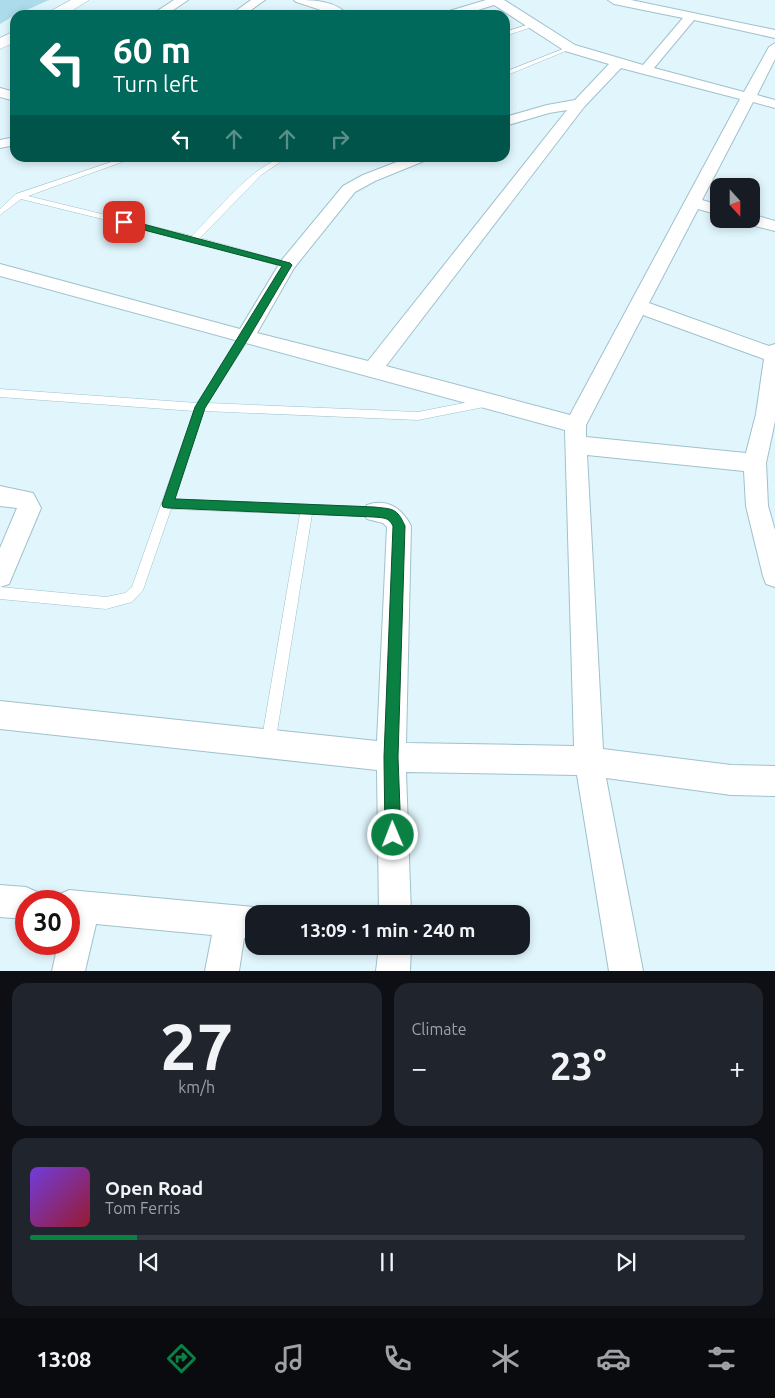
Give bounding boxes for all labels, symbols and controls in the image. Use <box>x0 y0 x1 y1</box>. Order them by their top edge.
icon: left <box>30 30 95 95</box>
text: 60 m <box>113 30 191 70</box>
text: Turn left <box>113 71 198 96</box>
icon: left <box>167 125 195 153</box>
icon: ahead <box>220 125 248 153</box>
icon: ahead <box>273 125 301 153</box>
icon: right <box>326 125 354 153</box>
north arrow <box>710 178 760 228</box>
map controls <box>710 178 760 228</box>
pin <box>103 201 145 243</box>
icon: arrive <box>110 208 138 236</box>
position arrow <box>366 808 418 860</box>
speed limit sign: 30 <box>15 890 80 955</box>
text: 13:09 · 1 min · 240 m <box>300 919 475 941</box>
text: 27 <box>160 1009 233 1082</box>
text: Climate <box>412 1020 467 1038</box>
text: 23° <box>550 1045 606 1087</box>
text: − <box>412 1052 427 1083</box>
text: + <box>729 1052 745 1083</box>
text: km/h <box>178 1078 215 1096</box>
text: Open Road <box>105 1177 203 1199</box>
text: Tom Ferris <box>105 1199 180 1217</box>
icon: previous <box>135 1248 163 1276</box>
icon: pause <box>373 1248 401 1276</box>
icon: next <box>612 1248 640 1276</box>
icon: directions <box>164 1341 199 1376</box>
icon: music <box>272 1341 307 1376</box>
icon: phone <box>380 1341 415 1376</box>
icon: climate <box>488 1341 523 1376</box>
icon: car <box>596 1341 631 1376</box>
icon: filters <box>704 1341 739 1376</box>
text: 13:08 <box>36 1346 91 1371</box>

